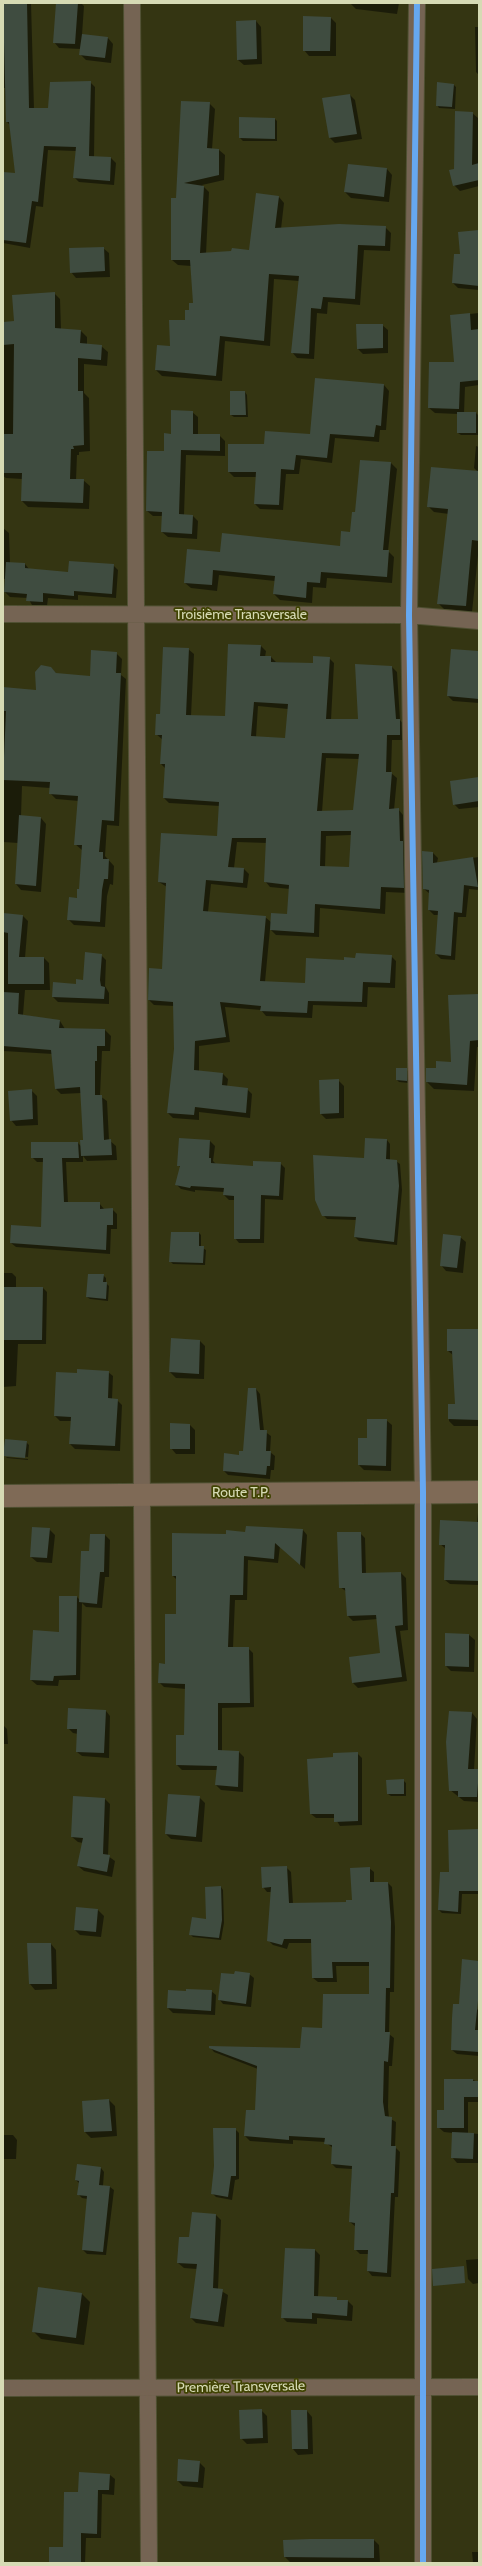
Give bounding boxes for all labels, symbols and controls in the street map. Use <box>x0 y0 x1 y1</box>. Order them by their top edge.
street label: Troisième Transversale <box>175 607 307 623</box>
street label: Route T.P. <box>212 1485 270 1501</box>
street label: Première Transversale <box>177 2377 305 2397</box>

